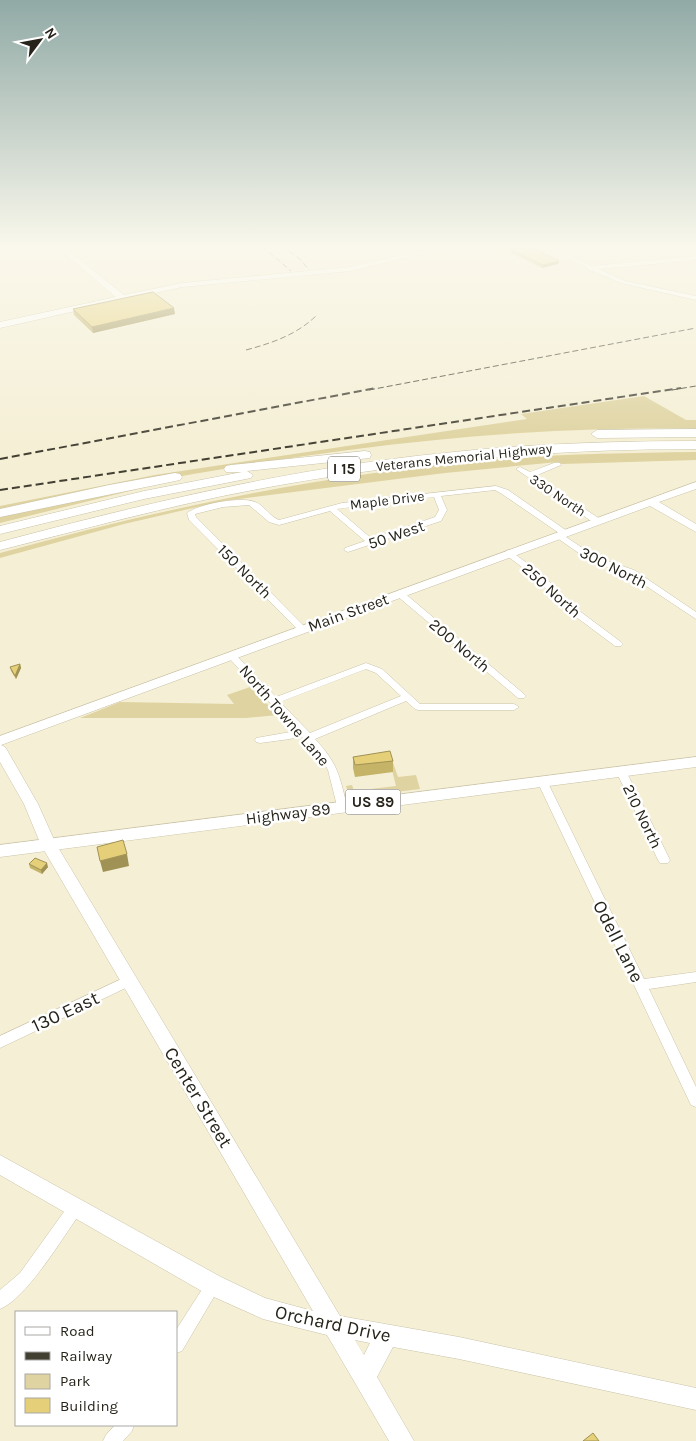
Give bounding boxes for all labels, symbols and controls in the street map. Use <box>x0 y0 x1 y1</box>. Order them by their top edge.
north arrow <box>15 15 65 65</box>
text: N <box>41 25 60 42</box>
street label: Veterans Memorial Highway <box>375 440 554 475</box>
road number: I 15 <box>328 456 360 482</box>
street label: 330 North <box>526 470 589 520</box>
street label: Maple Drive <box>349 487 425 513</box>
street label: 50 West <box>365 516 427 553</box>
street label: 150 North <box>214 540 276 602</box>
street label: 300 North <box>577 542 651 593</box>
street label: 250 North <box>518 559 585 622</box>
street label: Main Street <box>305 589 391 636</box>
street label: 200 North <box>426 615 494 676</box>
street label: North Towne Lane <box>236 661 334 770</box>
street label: 210 North <box>619 781 666 851</box>
road number: US 89 <box>346 790 400 814</box>
street label: Highway 89 <box>245 799 331 828</box>
street label: Odell Lane <box>588 897 648 986</box>
street label: 130 East <box>28 987 103 1037</box>
street label: Center Street <box>160 1043 237 1152</box>
street label: Orchard Drive <box>273 1301 393 1347</box>
legend <box>15 1311 178 1426</box>
text: Road <box>60 1322 95 1340</box>
text: Railway <box>60 1347 112 1365</box>
text: Park <box>60 1372 90 1390</box>
text: Building <box>60 1397 118 1415</box>

